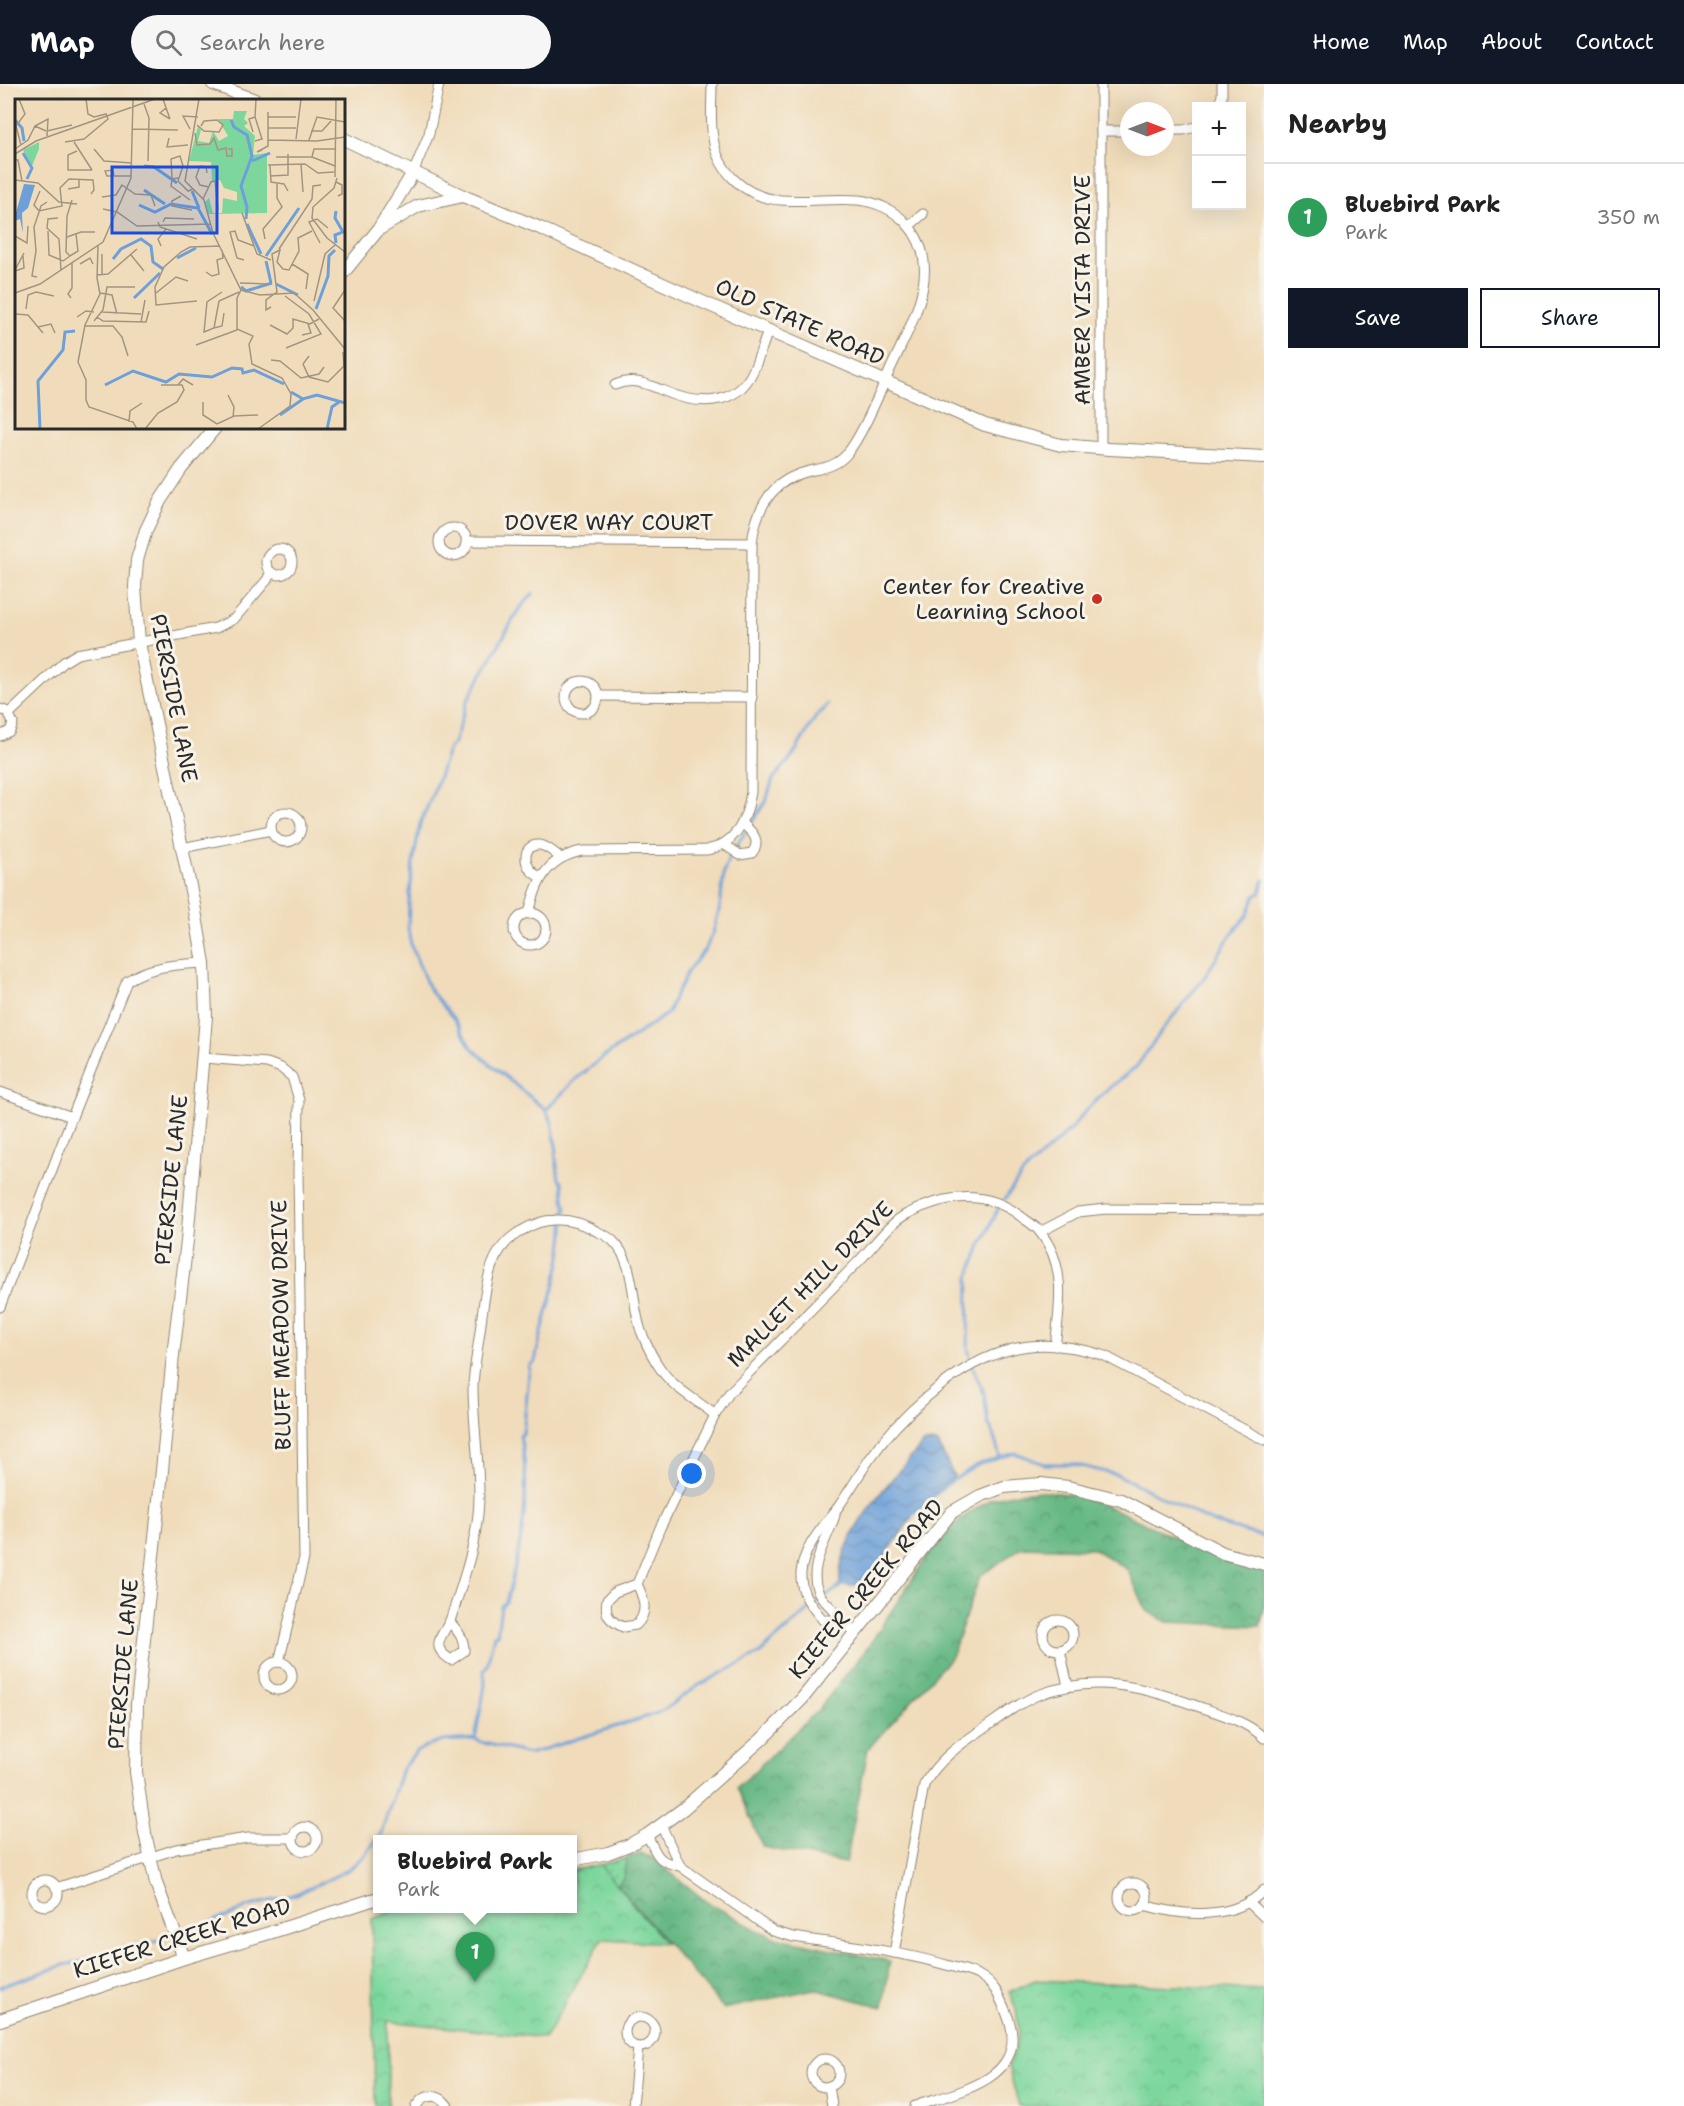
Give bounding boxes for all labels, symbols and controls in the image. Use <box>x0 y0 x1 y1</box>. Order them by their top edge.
search box <box>131 15 551 69</box>
text: Map <box>30 23 95 61</box>
icon: search <box>152 26 185 59</box>
text: Search here <box>200 28 325 57</box>
text: Home <box>1312 28 1370 56</box>
text: Map <box>1403 28 1448 56</box>
text: About <box>1481 28 1542 56</box>
text: Contact <box>1575 28 1654 56</box>
inset map <box>15 99 345 429</box>
north arrow <box>1120 102 1174 156</box>
map controls <box>1192 102 1246 210</box>
button: + <box>1192 102 1246 156</box>
text: Nearby <box>1288 106 1387 141</box>
button: − <box>1192 156 1246 210</box>
street label: AMBER VISTA DRIVE <box>1068 175 1097 405</box>
text: Bluebird Park <box>1345 190 1501 219</box>
text: 1 <box>1303 204 1312 230</box>
text: 350 m <box>1596 204 1660 230</box>
text: Park <box>1345 219 1388 245</box>
street label: OLD STATE ROAD <box>711 272 889 372</box>
button: Save <box>1288 288 1468 348</box>
button: Share <box>1480 288 1660 348</box>
street label: DOVER WAY COURT <box>505 508 714 537</box>
place label: Center for Creative Learning School <box>883 572 1085 626</box>
marker: Center for Creative Learning School <box>1090 592 1104 606</box>
street label: PIERSIDE LANE <box>143 611 205 785</box>
street label: PIERSIDE LANE <box>148 1093 194 1267</box>
street label: MALLET HILL DRIVE <box>721 1195 899 1373</box>
street label: BLUFF MEADOW DRIVE <box>264 1199 298 1451</box>
your location <box>677 1459 706 1488</box>
street label: KIEFER CREEK ROAD <box>782 1493 950 1685</box>
street label: PIERSIDE LANE <box>101 1577 145 1751</box>
popup <box>373 1835 577 1913</box>
text: Bluebird Park <box>397 1847 553 1876</box>
text: Park <box>397 1876 440 1902</box>
street label: KIEFER CREEK ROAD <box>69 1891 295 1985</box>
pin: 1 <box>456 1932 494 1982</box>

